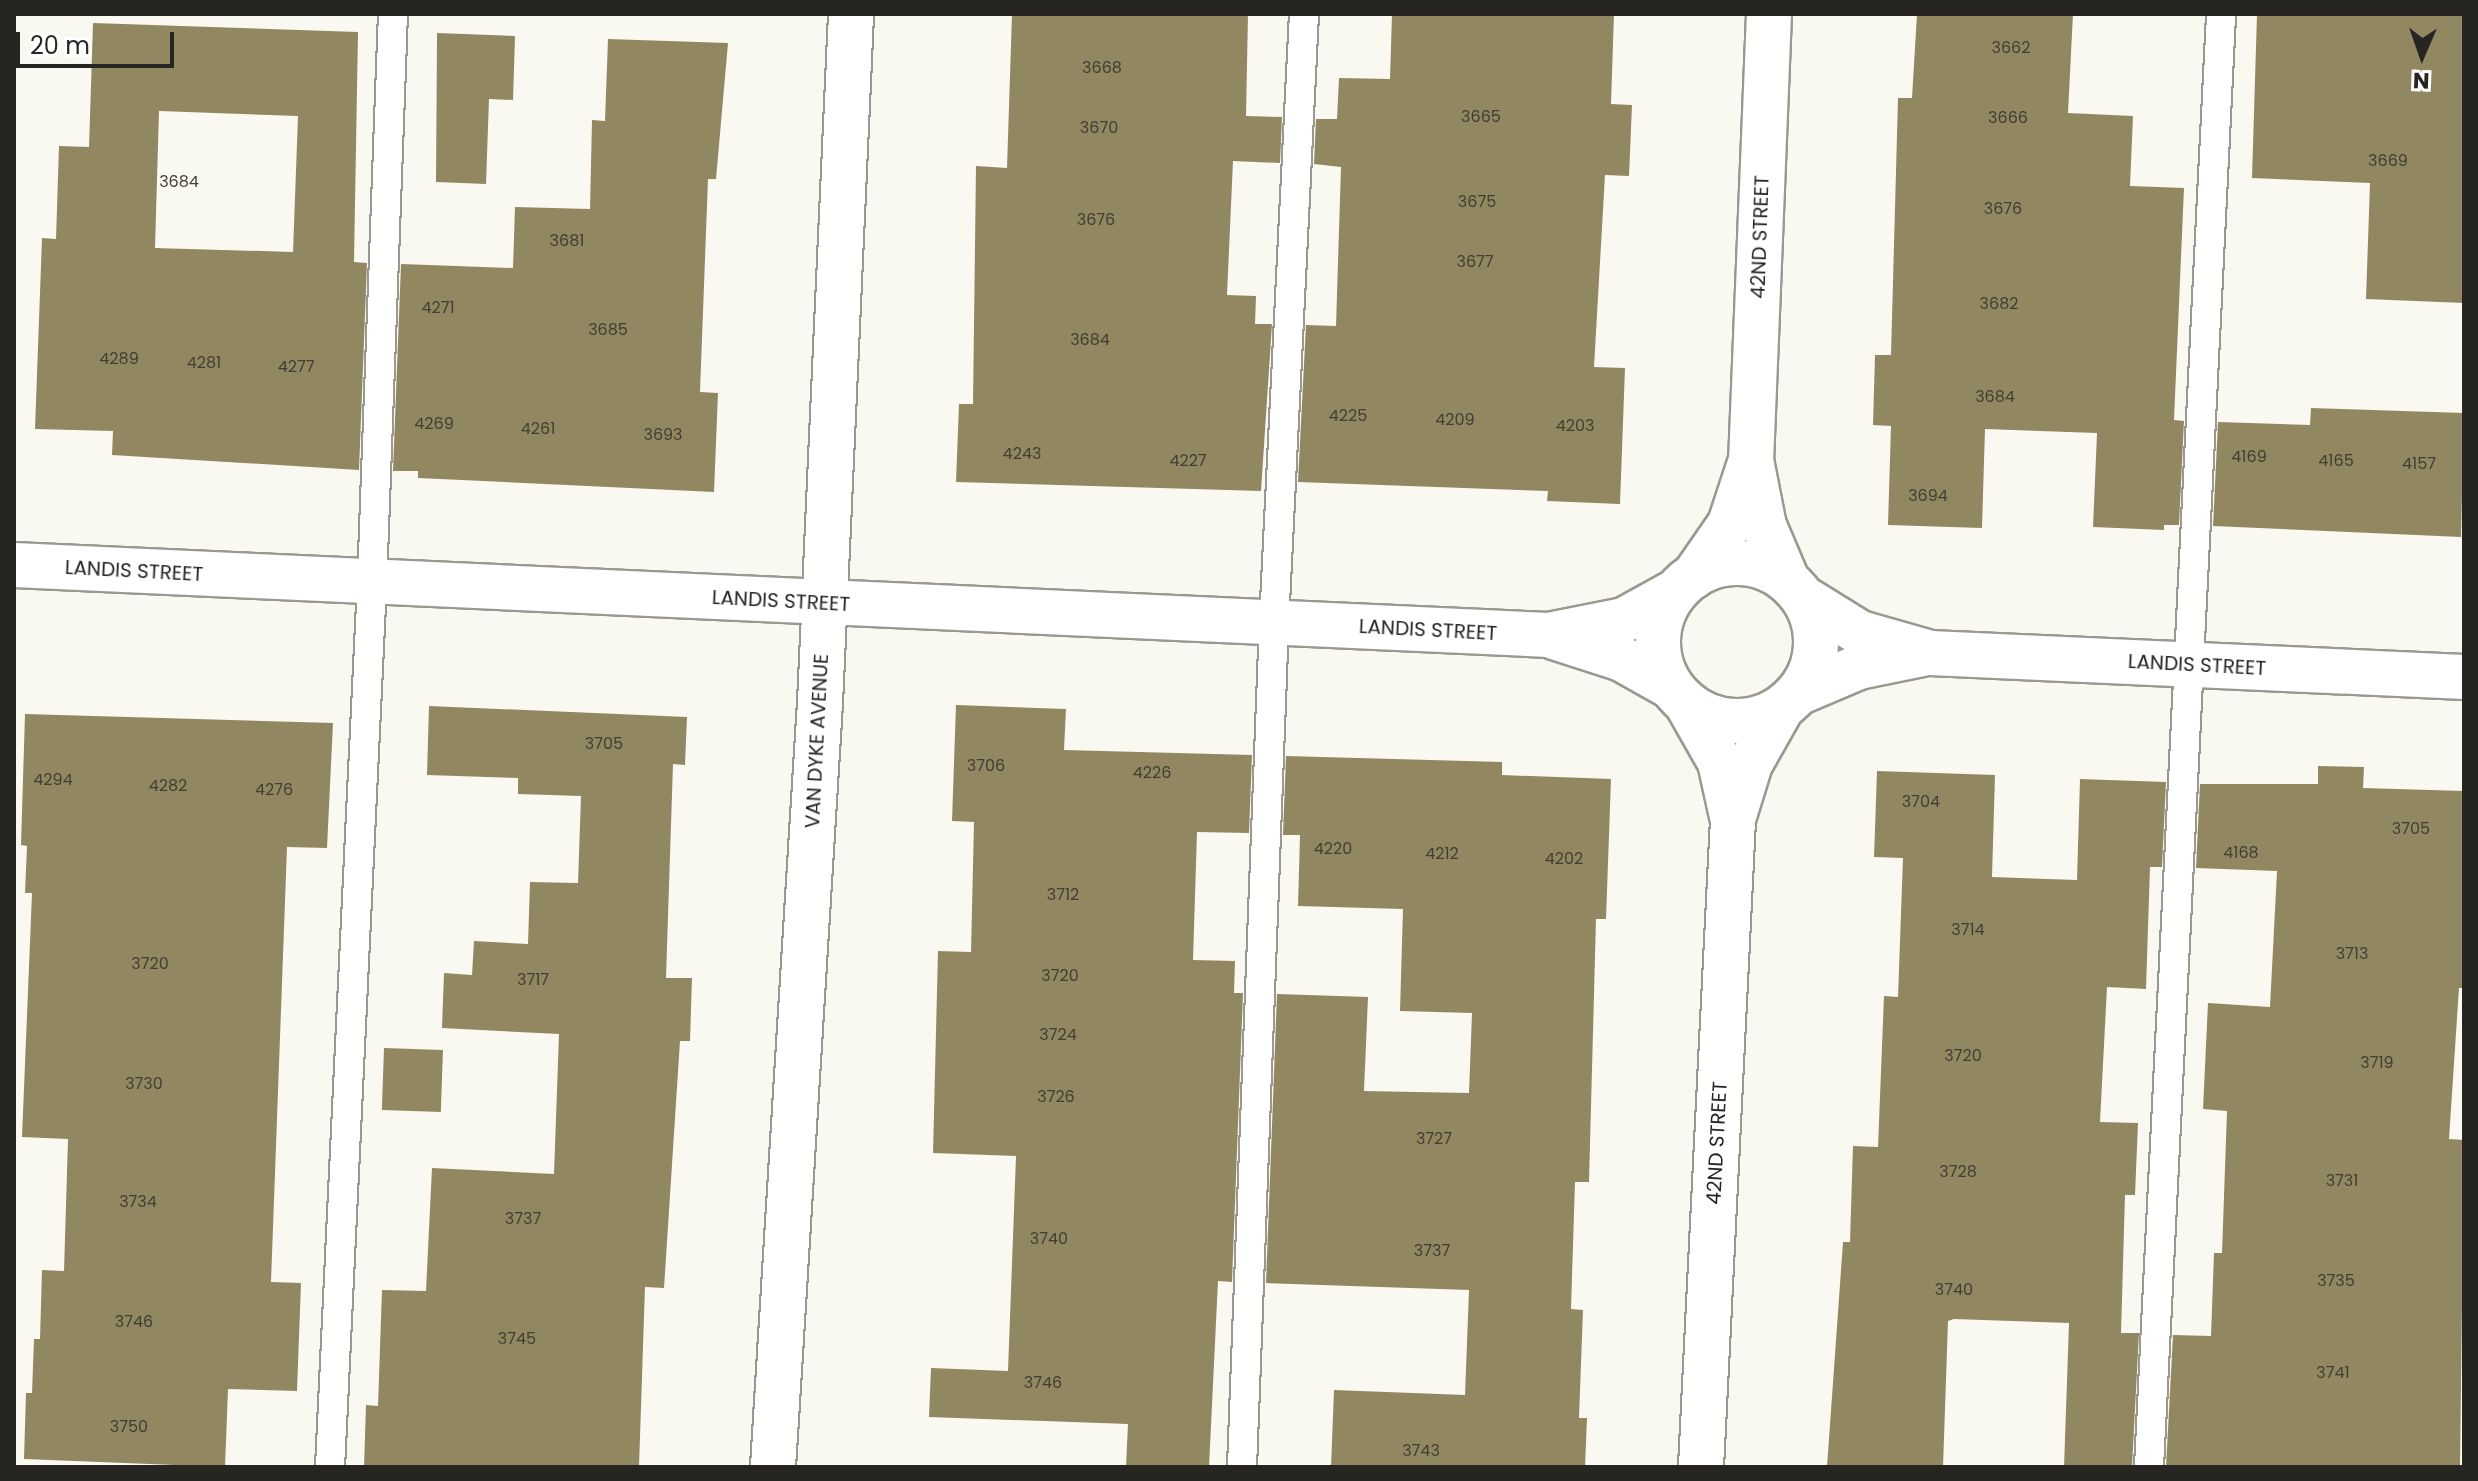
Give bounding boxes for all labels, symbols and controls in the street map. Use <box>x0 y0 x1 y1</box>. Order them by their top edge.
scale bar <box>20 16 178 66</box>
north arrow <box>2382 16 2462 96</box>
text: 20 m <box>30 29 90 62</box>
house number: 3662 <box>1992 38 2030 58</box>
house number: 3668 <box>1082 58 1122 78</box>
text: N <box>2412 65 2430 96</box>
house number: 3665 <box>1461 107 1501 127</box>
house number: 3666 <box>1988 108 2028 128</box>
house number: 3670 <box>1080 118 1118 138</box>
house number: 3669 <box>2368 151 2408 171</box>
house number: 3684 <box>159 172 199 192</box>
street label: 42ND STREET <box>1746 175 1774 299</box>
house number: 3675 <box>1458 192 1496 212</box>
house number: 3676 <box>1984 199 2022 219</box>
house number: 3676 <box>1077 210 1115 230</box>
house number: 3681 <box>550 231 584 251</box>
house number: 3677 <box>1456 252 1494 272</box>
house number: 3682 <box>1980 294 2018 314</box>
house number: 4271 <box>421 298 455 318</box>
house number: 3685 <box>588 320 628 340</box>
house number: 3684 <box>1070 330 1110 350</box>
house number: 4289 <box>99 349 139 369</box>
house number: 4281 <box>187 353 221 373</box>
house number: 4277 <box>278 357 314 377</box>
house number: 3684 <box>1975 387 2015 407</box>
house number: 4225 <box>1329 406 1367 426</box>
house number: 4209 <box>1435 410 1475 430</box>
house number: 4269 <box>414 414 454 434</box>
house number: 4203 <box>1556 416 1594 436</box>
house number: 4261 <box>521 419 555 439</box>
house number: 3693 <box>643 425 683 445</box>
house number: 4243 <box>1003 444 1041 464</box>
house number: 4169 <box>2231 447 2267 467</box>
house number: 4227 <box>1169 451 1207 471</box>
house number: 4165 <box>2318 451 2354 471</box>
house number: 4157 <box>2402 454 2436 474</box>
house number: 3694 <box>1908 486 1948 506</box>
street label: LANDIS STREET <box>64 555 204 587</box>
street label: LANDIS STREET <box>711 585 851 617</box>
street label: LANDIS STREET <box>1358 614 1498 646</box>
street label: LANDIS STREET <box>2127 649 2267 681</box>
street label: VAN DYKE AVENUE <box>800 653 834 829</box>
house number: 3705 <box>585 734 623 754</box>
house number: 3706 <box>967 756 1005 776</box>
house number: 4226 <box>1133 763 1171 783</box>
house number: 4294 <box>33 770 73 790</box>
house number: 4282 <box>149 776 187 796</box>
house number: 4276 <box>255 780 293 800</box>
house number: 3704 <box>1902 792 1940 812</box>
house number: 3705 <box>2392 819 2430 839</box>
house number: 4220 <box>1314 839 1352 859</box>
house number: 4168 <box>2223 843 2259 863</box>
house number: 4212 <box>1425 844 1459 864</box>
house number: 4202 <box>1545 849 1583 869</box>
house number: 3712 <box>1047 885 1079 905</box>
house number: 3714 <box>1951 920 1985 940</box>
house number: 3713 <box>2336 944 2368 964</box>
house number: 3720 <box>131 954 169 974</box>
house number: 3720 <box>1041 966 1079 986</box>
house number: 3717 <box>517 970 549 990</box>
house number: 3724 <box>1039 1025 1077 1045</box>
house number: 3720 <box>1944 1046 1982 1066</box>
house number: 3719 <box>2360 1053 2394 1073</box>
house number: 3730 <box>125 1074 163 1094</box>
street label: 42ND STREET <box>1702 1081 1732 1205</box>
house number: 3726 <box>1037 1087 1075 1107</box>
house number: 3727 <box>1416 1129 1452 1149</box>
house number: 3728 <box>1939 1162 1977 1182</box>
house number: 3731 <box>2326 1171 2358 1191</box>
house number: 3734 <box>119 1192 157 1212</box>
house number: 3737 <box>505 1209 541 1229</box>
house number: 3740 <box>1030 1229 1068 1249</box>
house number: 3737 <box>1414 1241 1450 1261</box>
house number: 3735 <box>2317 1271 2355 1291</box>
house number: 3740 <box>1935 1280 1973 1300</box>
house number: 3746 <box>115 1312 153 1332</box>
house number: 3745 <box>498 1329 536 1349</box>
house number: 3741 <box>2316 1363 2350 1383</box>
house number: 3746 <box>1024 1373 1062 1393</box>
house number: 3750 <box>110 1417 148 1437</box>
house number: 3743 <box>1402 1441 1440 1461</box>

